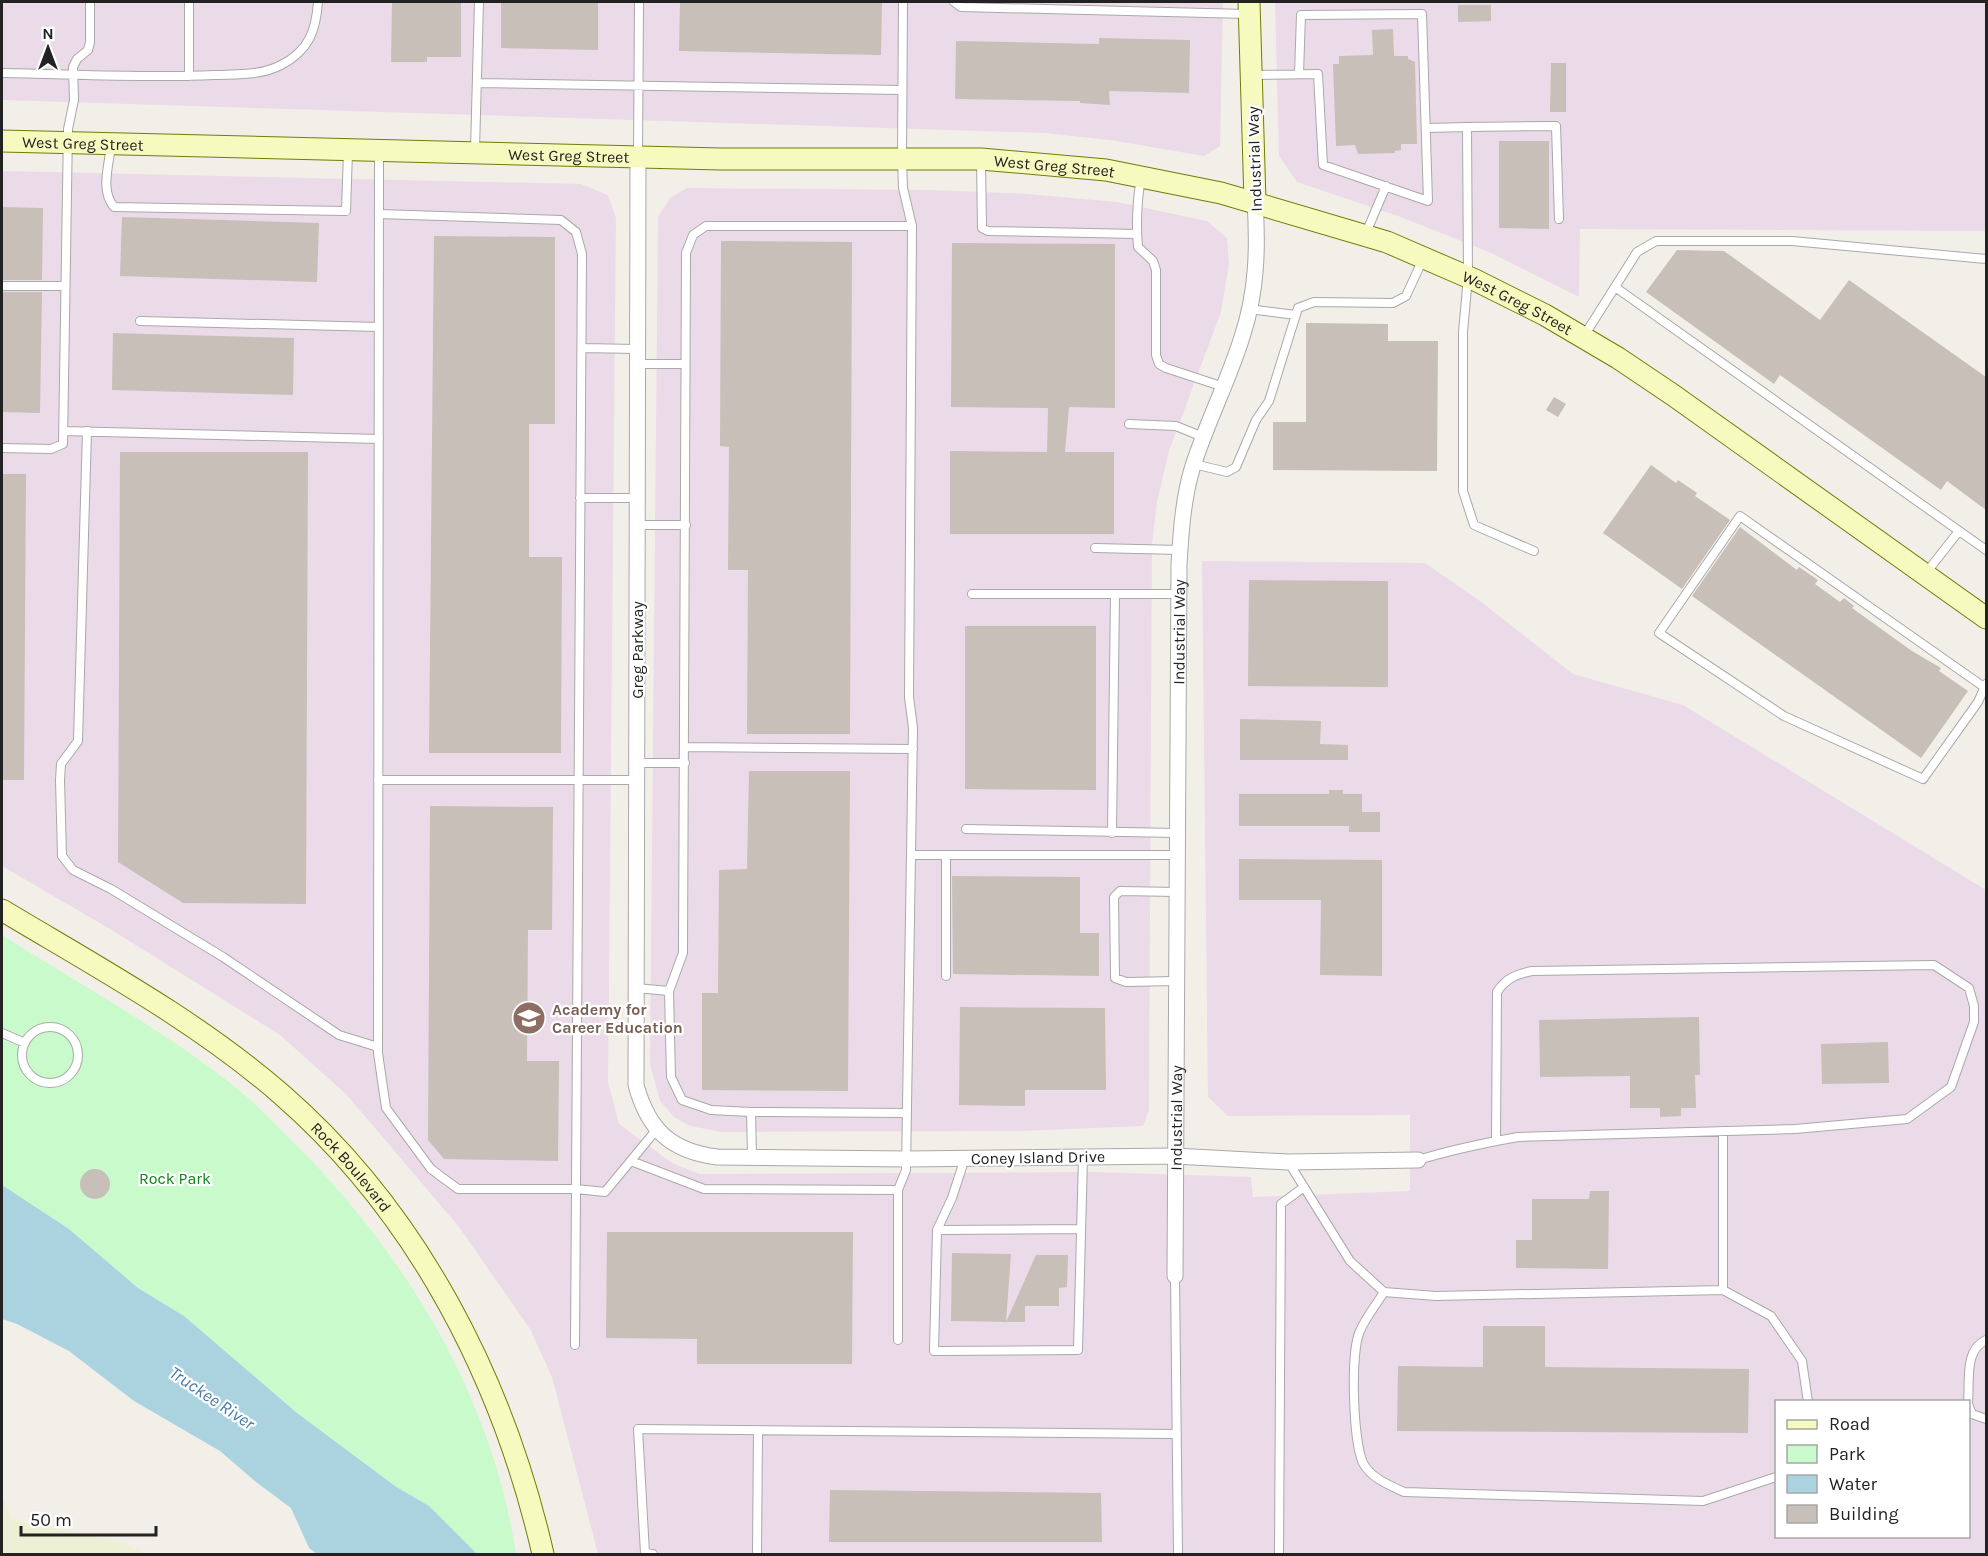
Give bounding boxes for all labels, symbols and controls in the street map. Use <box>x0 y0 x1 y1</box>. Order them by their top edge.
north arrow <box>18 18 78 78</box>
text: N <box>42 24 54 43</box>
street label: Industrial Way <box>1243 105 1266 212</box>
street label: West Greg Street <box>22 133 144 155</box>
street label: West Greg Street <box>508 145 630 167</box>
street label: West Greg Street <box>993 151 1117 182</box>
street label: West Greg Street <box>1459 267 1576 339</box>
street label: Industrial Way <box>1169 579 1189 685</box>
street label: Greg Parkway <box>628 601 647 699</box>
school or university icon: Academy for Career Education <box>511 1000 547 1036</box>
place label: Academy for Career Education <box>552 1000 683 1037</box>
street label: Industrial Way <box>1167 1065 1186 1171</box>
street label: Rock Boulevard <box>307 1118 395 1216</box>
street label: Coney Island Drive <box>971 1147 1105 1168</box>
park label: Rock Park <box>139 1169 211 1188</box>
water label: Truckee River <box>165 1361 260 1435</box>
legend <box>1775 1400 1970 1538</box>
text: Road <box>1829 1413 1870 1435</box>
text: Park <box>1829 1443 1866 1465</box>
text: Water <box>1829 1473 1877 1495</box>
scale bar <box>21 1499 156 1537</box>
text: Building <box>1829 1503 1899 1525</box>
text: 50 m <box>30 1509 72 1531</box>

